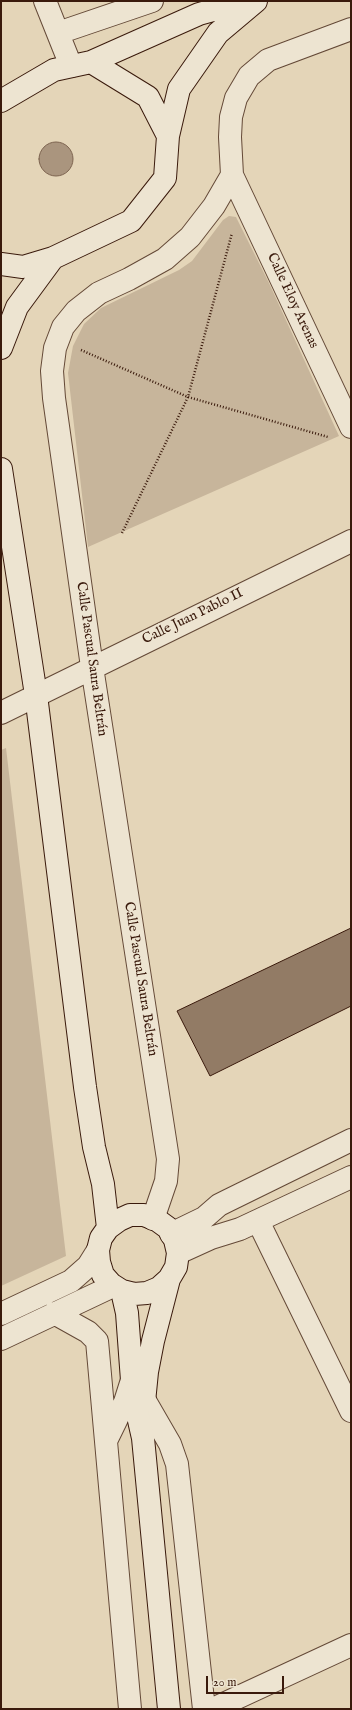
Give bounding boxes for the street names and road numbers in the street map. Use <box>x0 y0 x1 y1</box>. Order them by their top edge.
street label: Calle Eloy Arenas <box>263 251 321 351</box>
street label: Calle Pascual Saura Beltrán <box>72 581 110 737</box>
street label: Calle Juan Pablo II <box>140 585 246 649</box>
street label: Calle Pascual Saura Beltrán <box>119 901 161 1057</box>

